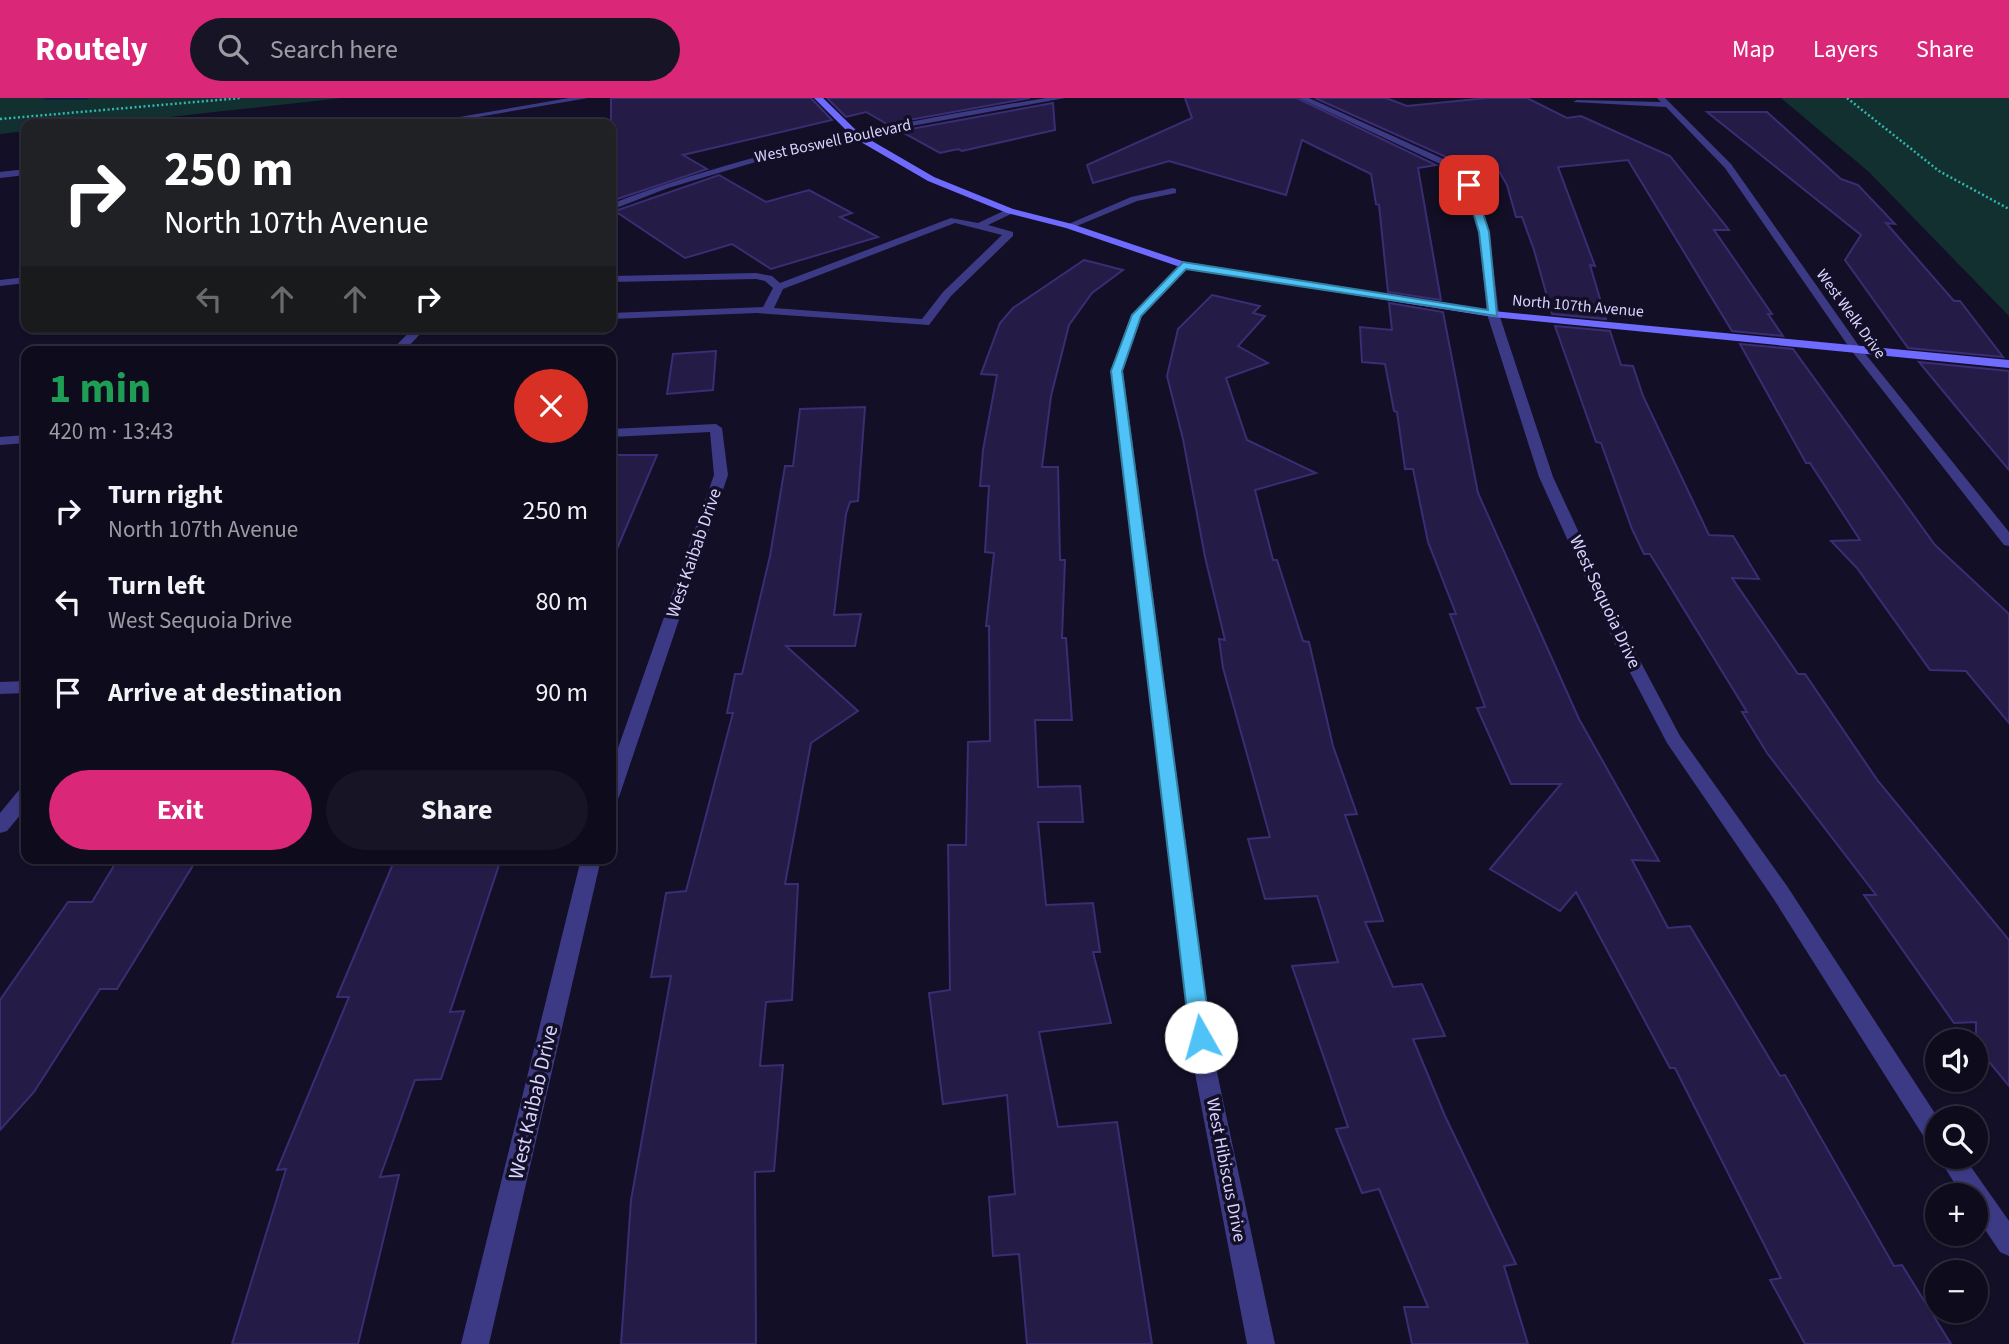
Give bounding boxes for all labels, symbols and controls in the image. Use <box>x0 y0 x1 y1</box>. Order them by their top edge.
search box <box>190 18 680 81</box>
text: Routely <box>35 26 148 73</box>
icon: search <box>214 30 252 68</box>
text: Search here <box>270 31 398 68</box>
text: Map <box>1732 32 1775 67</box>
text: Layers <box>1813 32 1878 67</box>
text: Share <box>1916 32 1974 67</box>
street label: West Boswell Boulevard <box>753 114 913 168</box>
text: 250 m <box>164 135 293 205</box>
icon: right <box>49 147 140 238</box>
pin <box>1439 155 1499 215</box>
icon: arrive <box>1450 166 1488 204</box>
text: North 107th Avenue <box>164 200 429 246</box>
street label: West Welk Drive <box>1811 265 1891 363</box>
icon: left <box>190 280 228 318</box>
icon: ahead <box>263 280 301 318</box>
icon: ahead <box>336 280 374 318</box>
icon: right <box>409 280 447 318</box>
street label: North 107th Avenue <box>1511 289 1645 323</box>
text: 1 min <box>49 359 151 419</box>
button: close <box>514 369 588 443</box>
text: 420 m · 13:43 <box>49 415 173 448</box>
text: Turn right <box>108 476 223 513</box>
street label: West Kaibab Drive <box>660 485 728 621</box>
icon: right <box>49 492 87 530</box>
text: 250 m <box>522 492 588 529</box>
text: North 107th Avenue <box>108 513 298 546</box>
street label: West Sequoia Drive <box>1563 531 1647 673</box>
text: Turn left <box>108 567 205 604</box>
icon: left <box>49 583 87 621</box>
text: 80 m <box>535 583 588 620</box>
text: West Sequoia Drive <box>108 604 292 637</box>
icon: arrive <box>49 674 87 712</box>
text: Arrive at destination <box>108 674 342 711</box>
text: 90 m <box>535 674 588 711</box>
button: Exit <box>49 770 312 850</box>
button: Share <box>326 770 588 850</box>
position arrow <box>1164 1000 1238 1074</box>
street label: West Kaibab Drive <box>501 1022 565 1182</box>
map controls <box>1925 1029 1988 1323</box>
button: sound <box>1925 1029 1988 1092</box>
street label: West Hibiscus Drive <box>1200 1096 1252 1244</box>
button: search <box>1925 1106 1988 1169</box>
button: + <box>1925 1183 1988 1246</box>
button: − <box>1925 1260 1988 1323</box>

